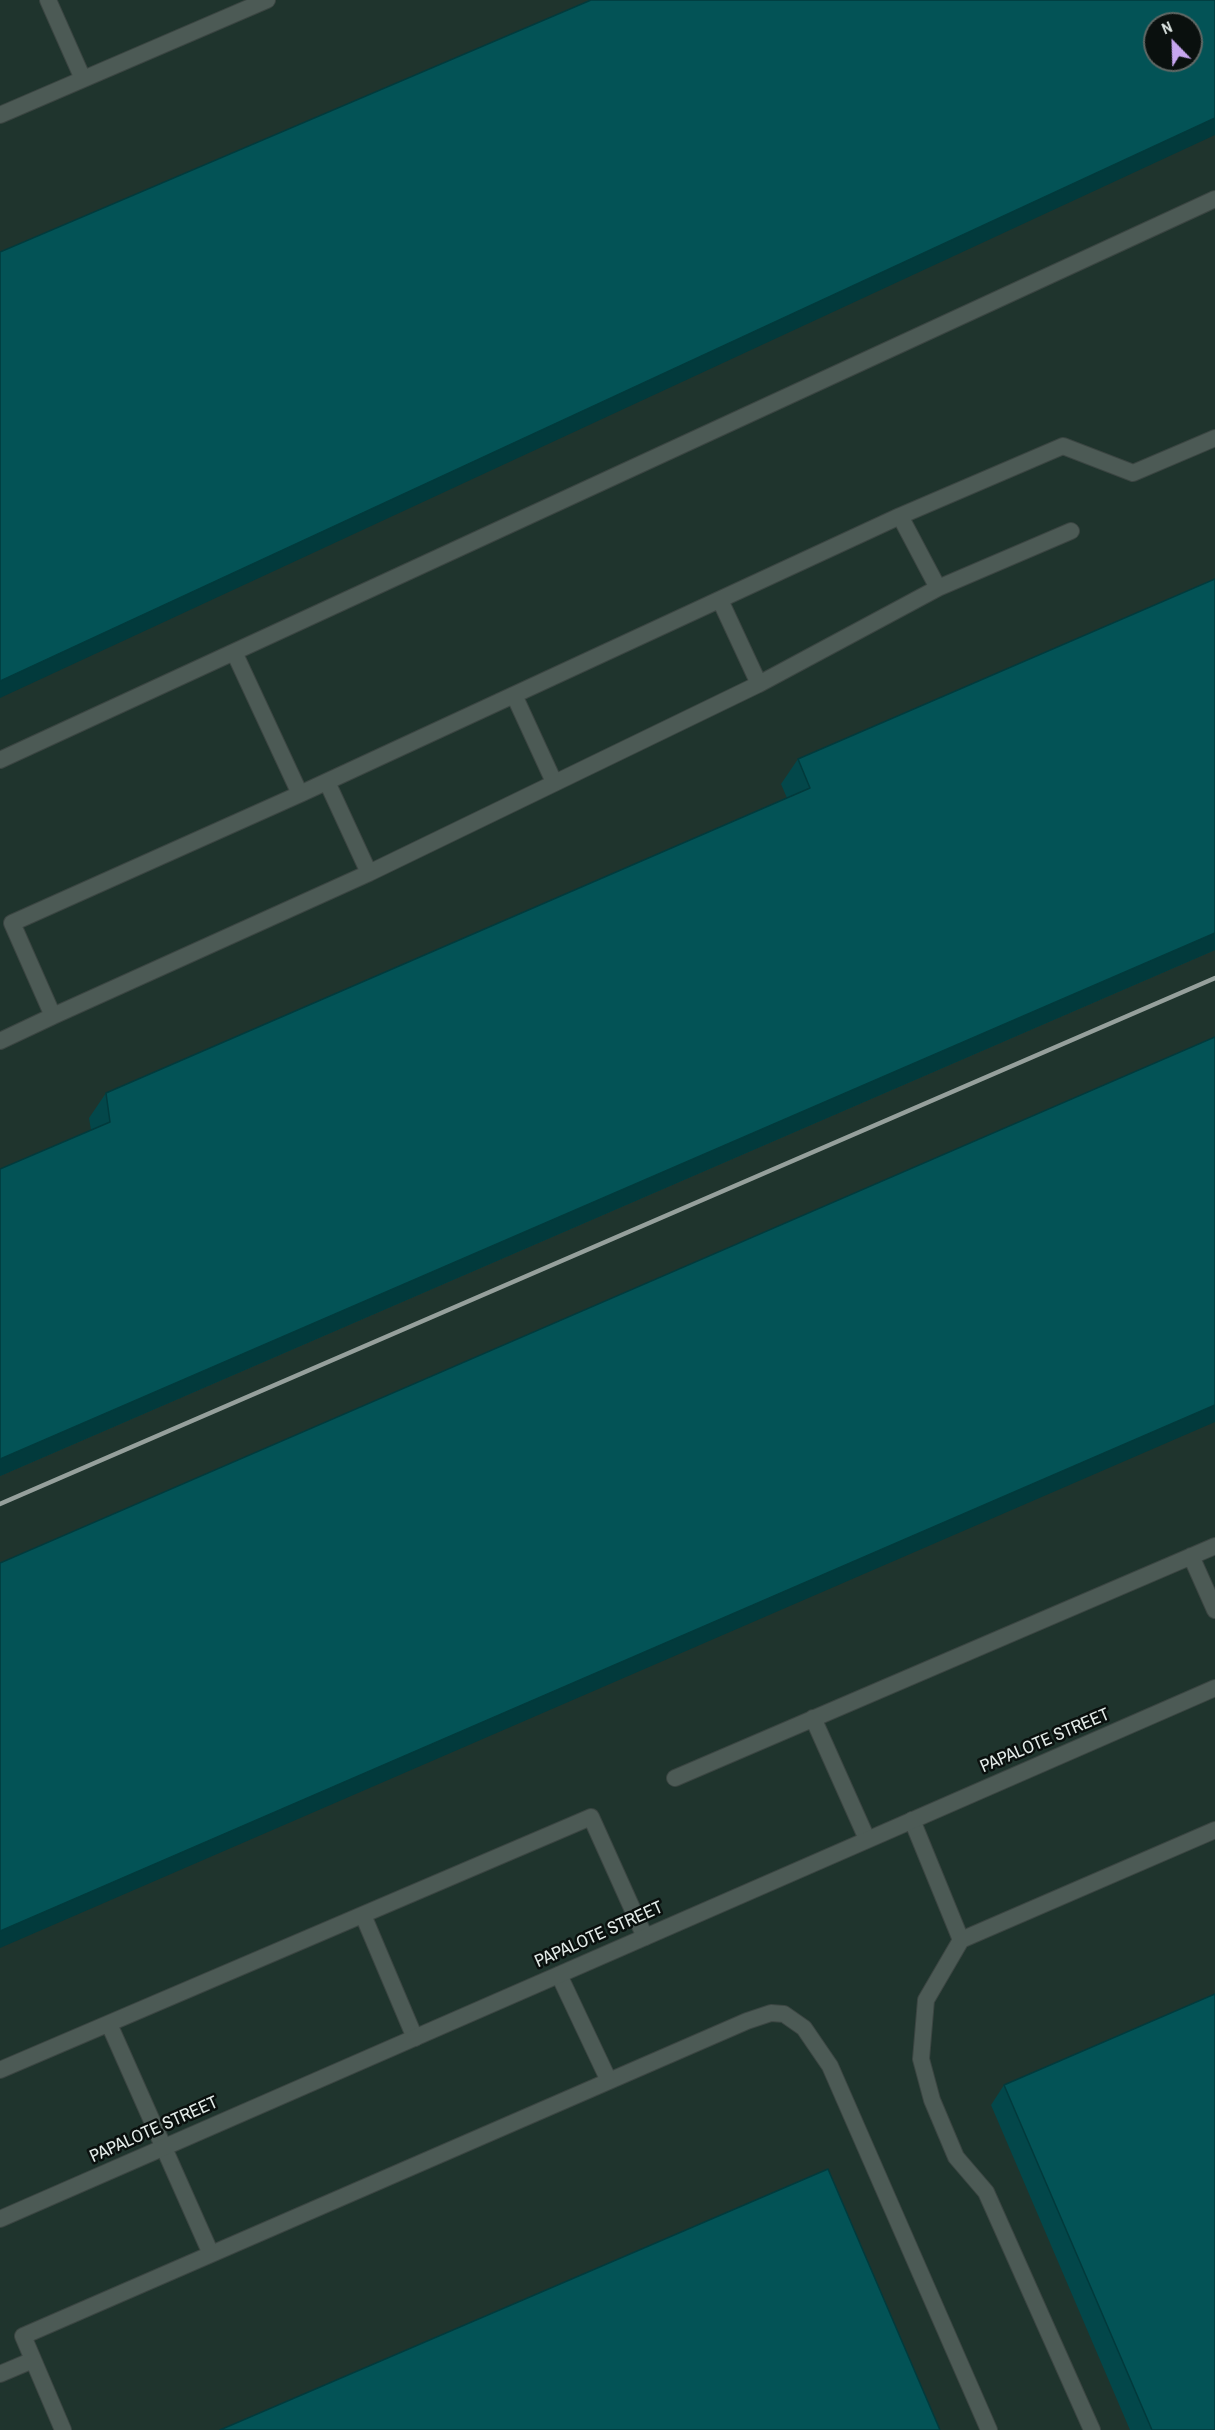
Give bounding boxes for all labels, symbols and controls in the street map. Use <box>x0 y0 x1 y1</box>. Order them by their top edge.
north arrow <box>1143 12 1203 72</box>
text: N <box>1158 15 1175 39</box>
street label: PAPALOTE STREET <box>977 1704 1113 1778</box>
street label: PAPALOTE STREET <box>532 1897 666 1973</box>
street label: PAPALOTE STREET <box>87 2092 221 2168</box>

